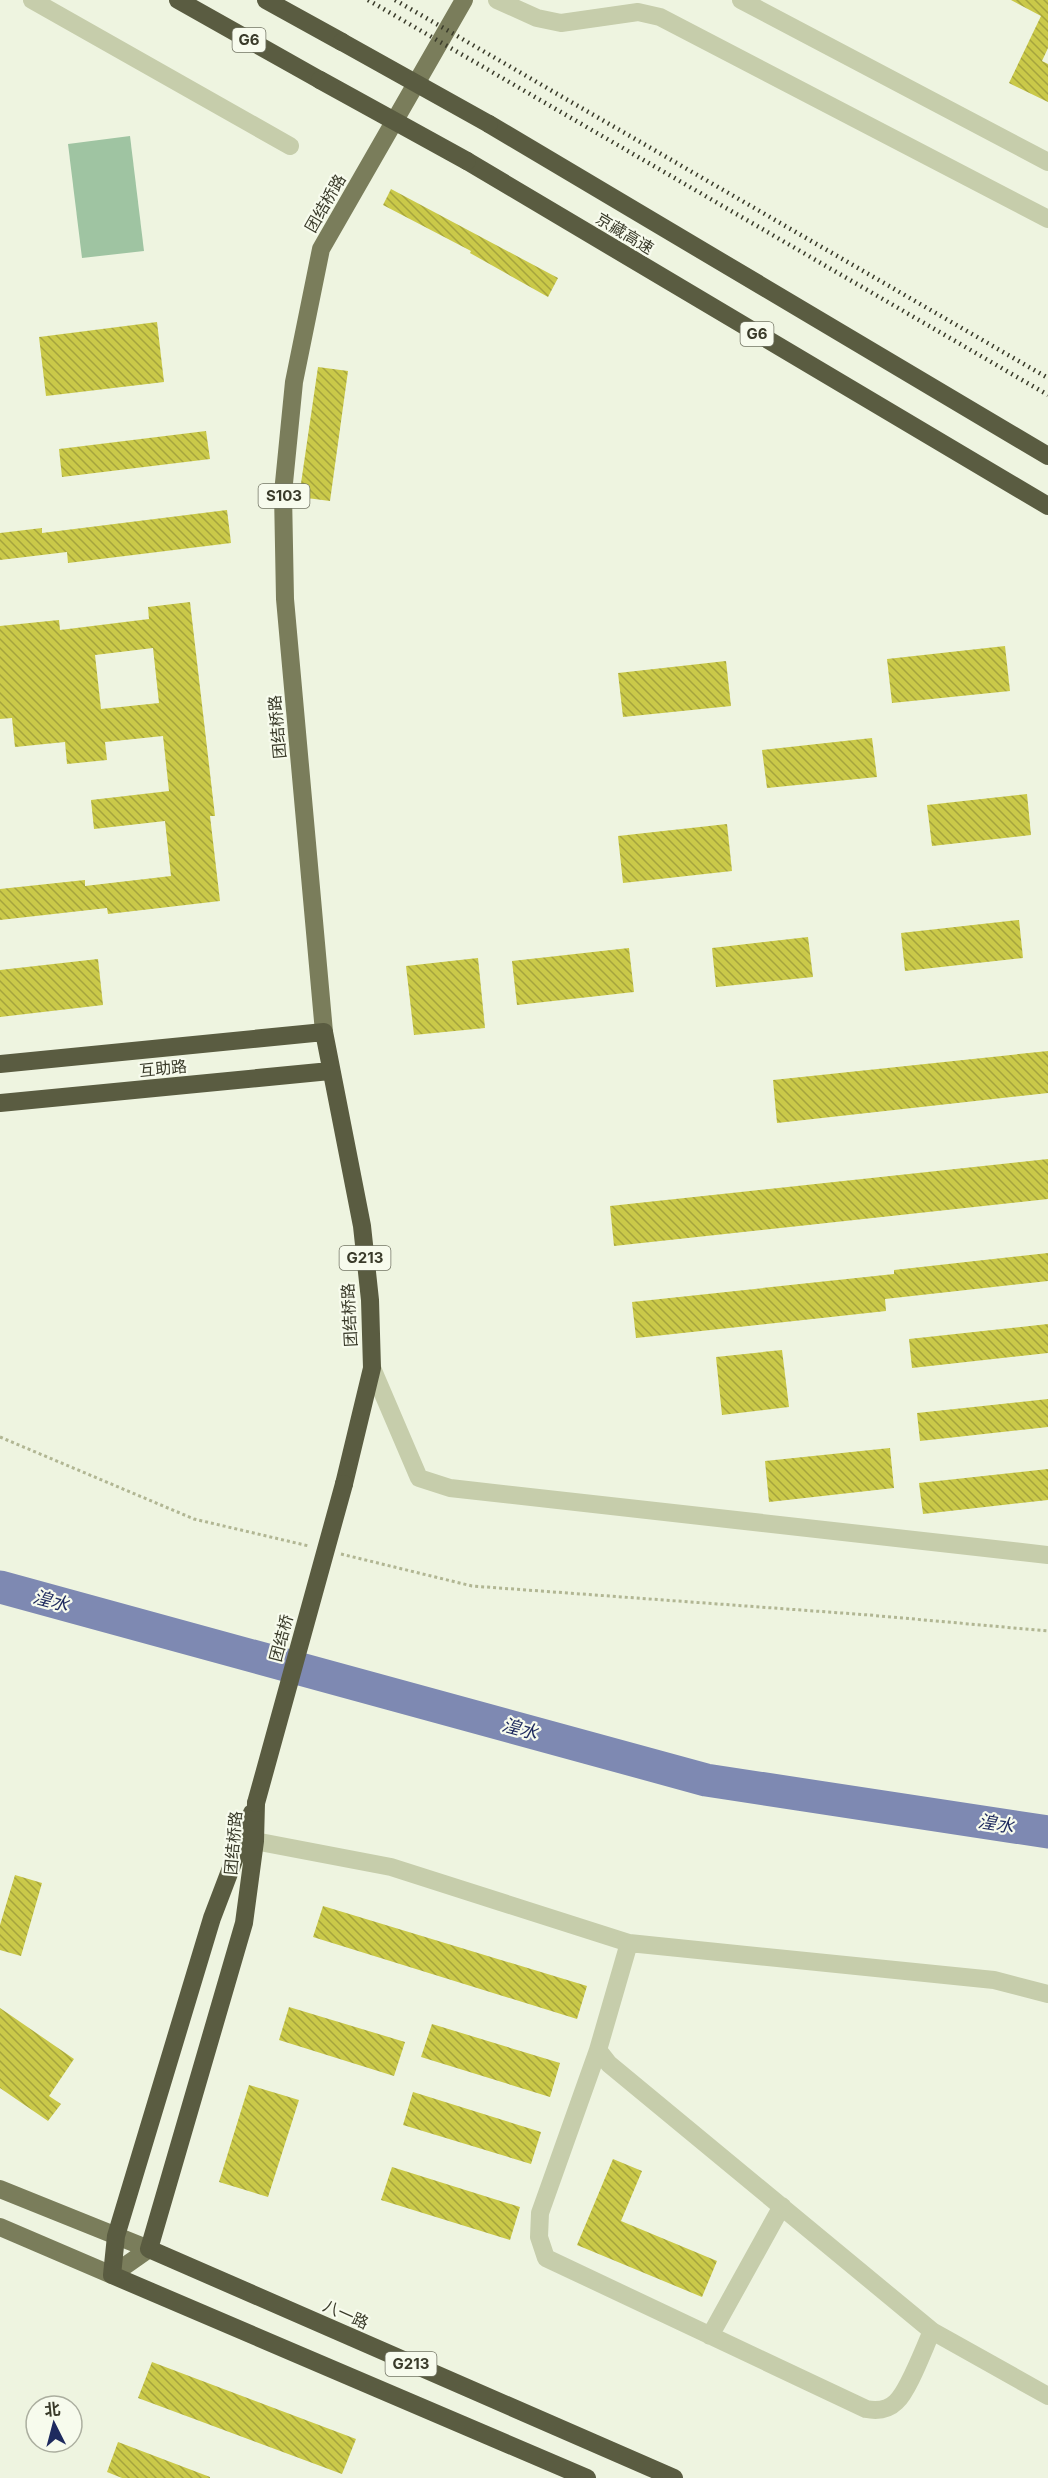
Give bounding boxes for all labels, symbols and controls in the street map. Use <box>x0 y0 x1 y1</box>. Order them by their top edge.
road number: G6 <box>232 28 266 52</box>
street label: 团结桥路 <box>300 170 350 236</box>
street label: 京藏高速 <box>592 208 658 258</box>
road number: G6 <box>740 322 774 346</box>
road number: S103 <box>258 484 310 508</box>
street label: 团结桥路 <box>264 694 290 760</box>
street label: 互助路 <box>138 1056 188 1080</box>
road number: G213 <box>340 1246 391 1270</box>
street label: 团结桥路 <box>337 1283 361 1347</box>
water label: 湟水 <box>31 1586 72 1616</box>
street label: 团结桥 <box>265 1612 297 1664</box>
water label: 湟水 <box>500 1714 541 1744</box>
street label: 团结桥路 <box>220 1810 246 1876</box>
water label: 湟水 <box>977 1810 1016 1837</box>
street label: 八一路 <box>320 2295 372 2333</box>
road number: G213 <box>386 2352 436 2376</box>
north arrow <box>24 2394 84 2454</box>
text: 北 <box>43 2398 61 2420</box>

